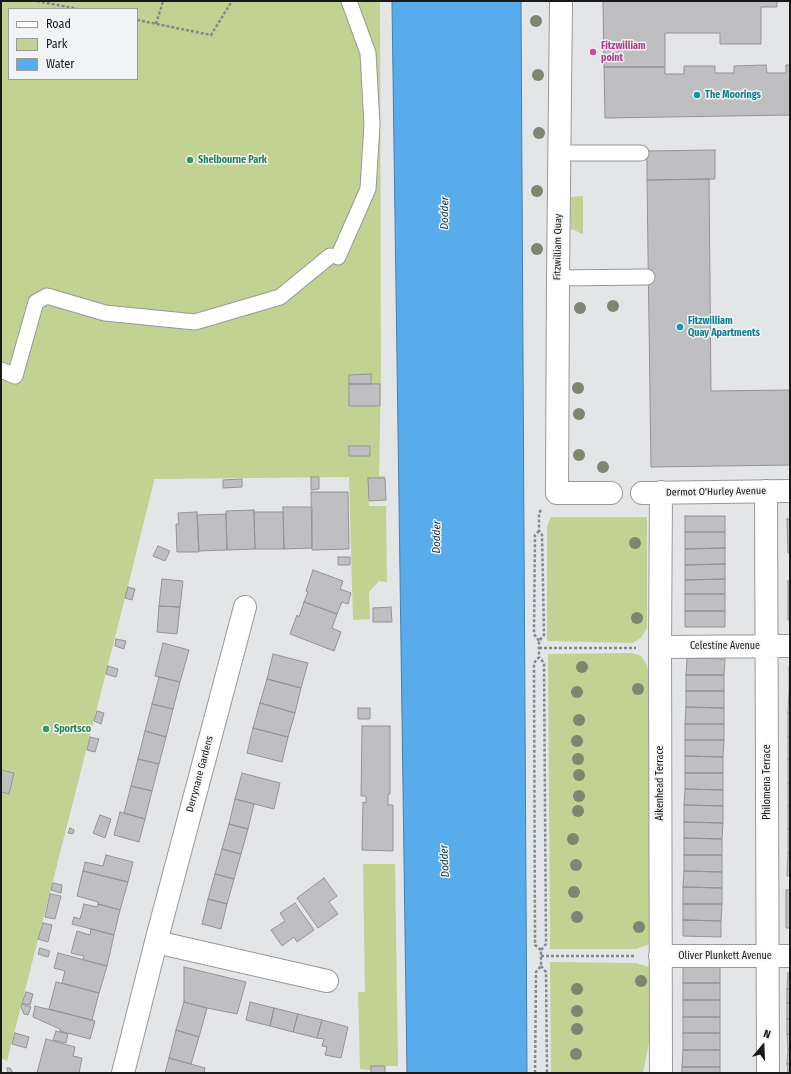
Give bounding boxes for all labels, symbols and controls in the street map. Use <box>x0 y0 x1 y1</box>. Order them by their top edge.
legend <box>8 8 138 80</box>
text: Road <box>46 17 71 31</box>
text: Park <box>46 37 67 51</box>
place label: Fitzwilliam point <box>601 40 646 64</box>
marker: Fitzwilliam point <box>588 47 598 57</box>
text: Water <box>46 57 74 71</box>
place label: The Moorings <box>705 89 761 101</box>
marker: The Moorings <box>692 90 702 100</box>
place label: Shelbourne Park <box>198 154 267 166</box>
marker: Shelbourne Park <box>185 155 195 165</box>
water label: Dodder <box>438 196 452 230</box>
street label: Fitzwilliam Quay <box>551 214 565 280</box>
place label: Fitzwilliam Quay Apartments <box>688 315 760 338</box>
marker: Fitzwilliam Quay Apartments <box>675 322 685 332</box>
street label: Dermot O'Hurley Avenue <box>666 485 766 499</box>
water label: Dodder <box>430 520 444 554</box>
street label: Celestine Avenue <box>690 640 760 652</box>
place label: Sportsco <box>54 723 91 735</box>
marker: Sportsco <box>41 724 51 734</box>
street label: Derrynane Gardens <box>184 734 216 814</box>
street label: Philomena Terrace <box>761 744 773 820</box>
street label: Aikenhead Terrace <box>654 746 666 820</box>
water label: Dodder <box>438 844 452 878</box>
street label: Oliver Plunkett Avenue <box>678 950 772 962</box>
north arrow <box>743 1026 783 1066</box>
text: N <box>762 1027 772 1041</box>

